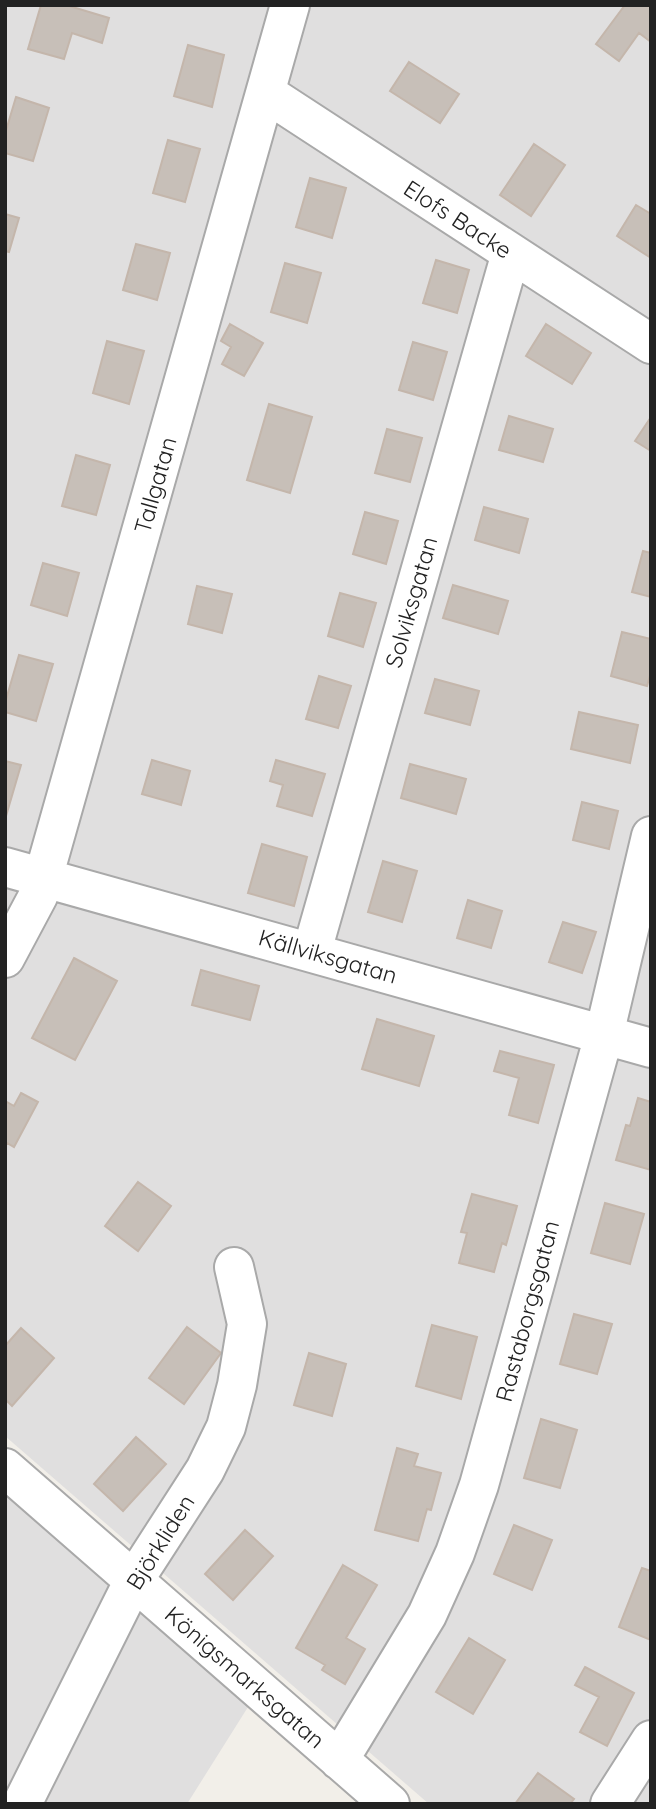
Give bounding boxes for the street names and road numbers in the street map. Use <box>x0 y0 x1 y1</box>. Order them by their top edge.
street label: Elofs Backe <box>399 173 517 265</box>
street label: Tallgatan <box>127 433 183 537</box>
street label: Solviksgatan <box>378 533 444 671</box>
street label: Källviksgatan <box>255 922 401 990</box>
street label: Rastaborgsgatan <box>489 1217 565 1405</box>
street label: Björkliden <box>119 1489 201 1595</box>
street label: Königsmarksgatan <box>159 1600 331 1754</box>

